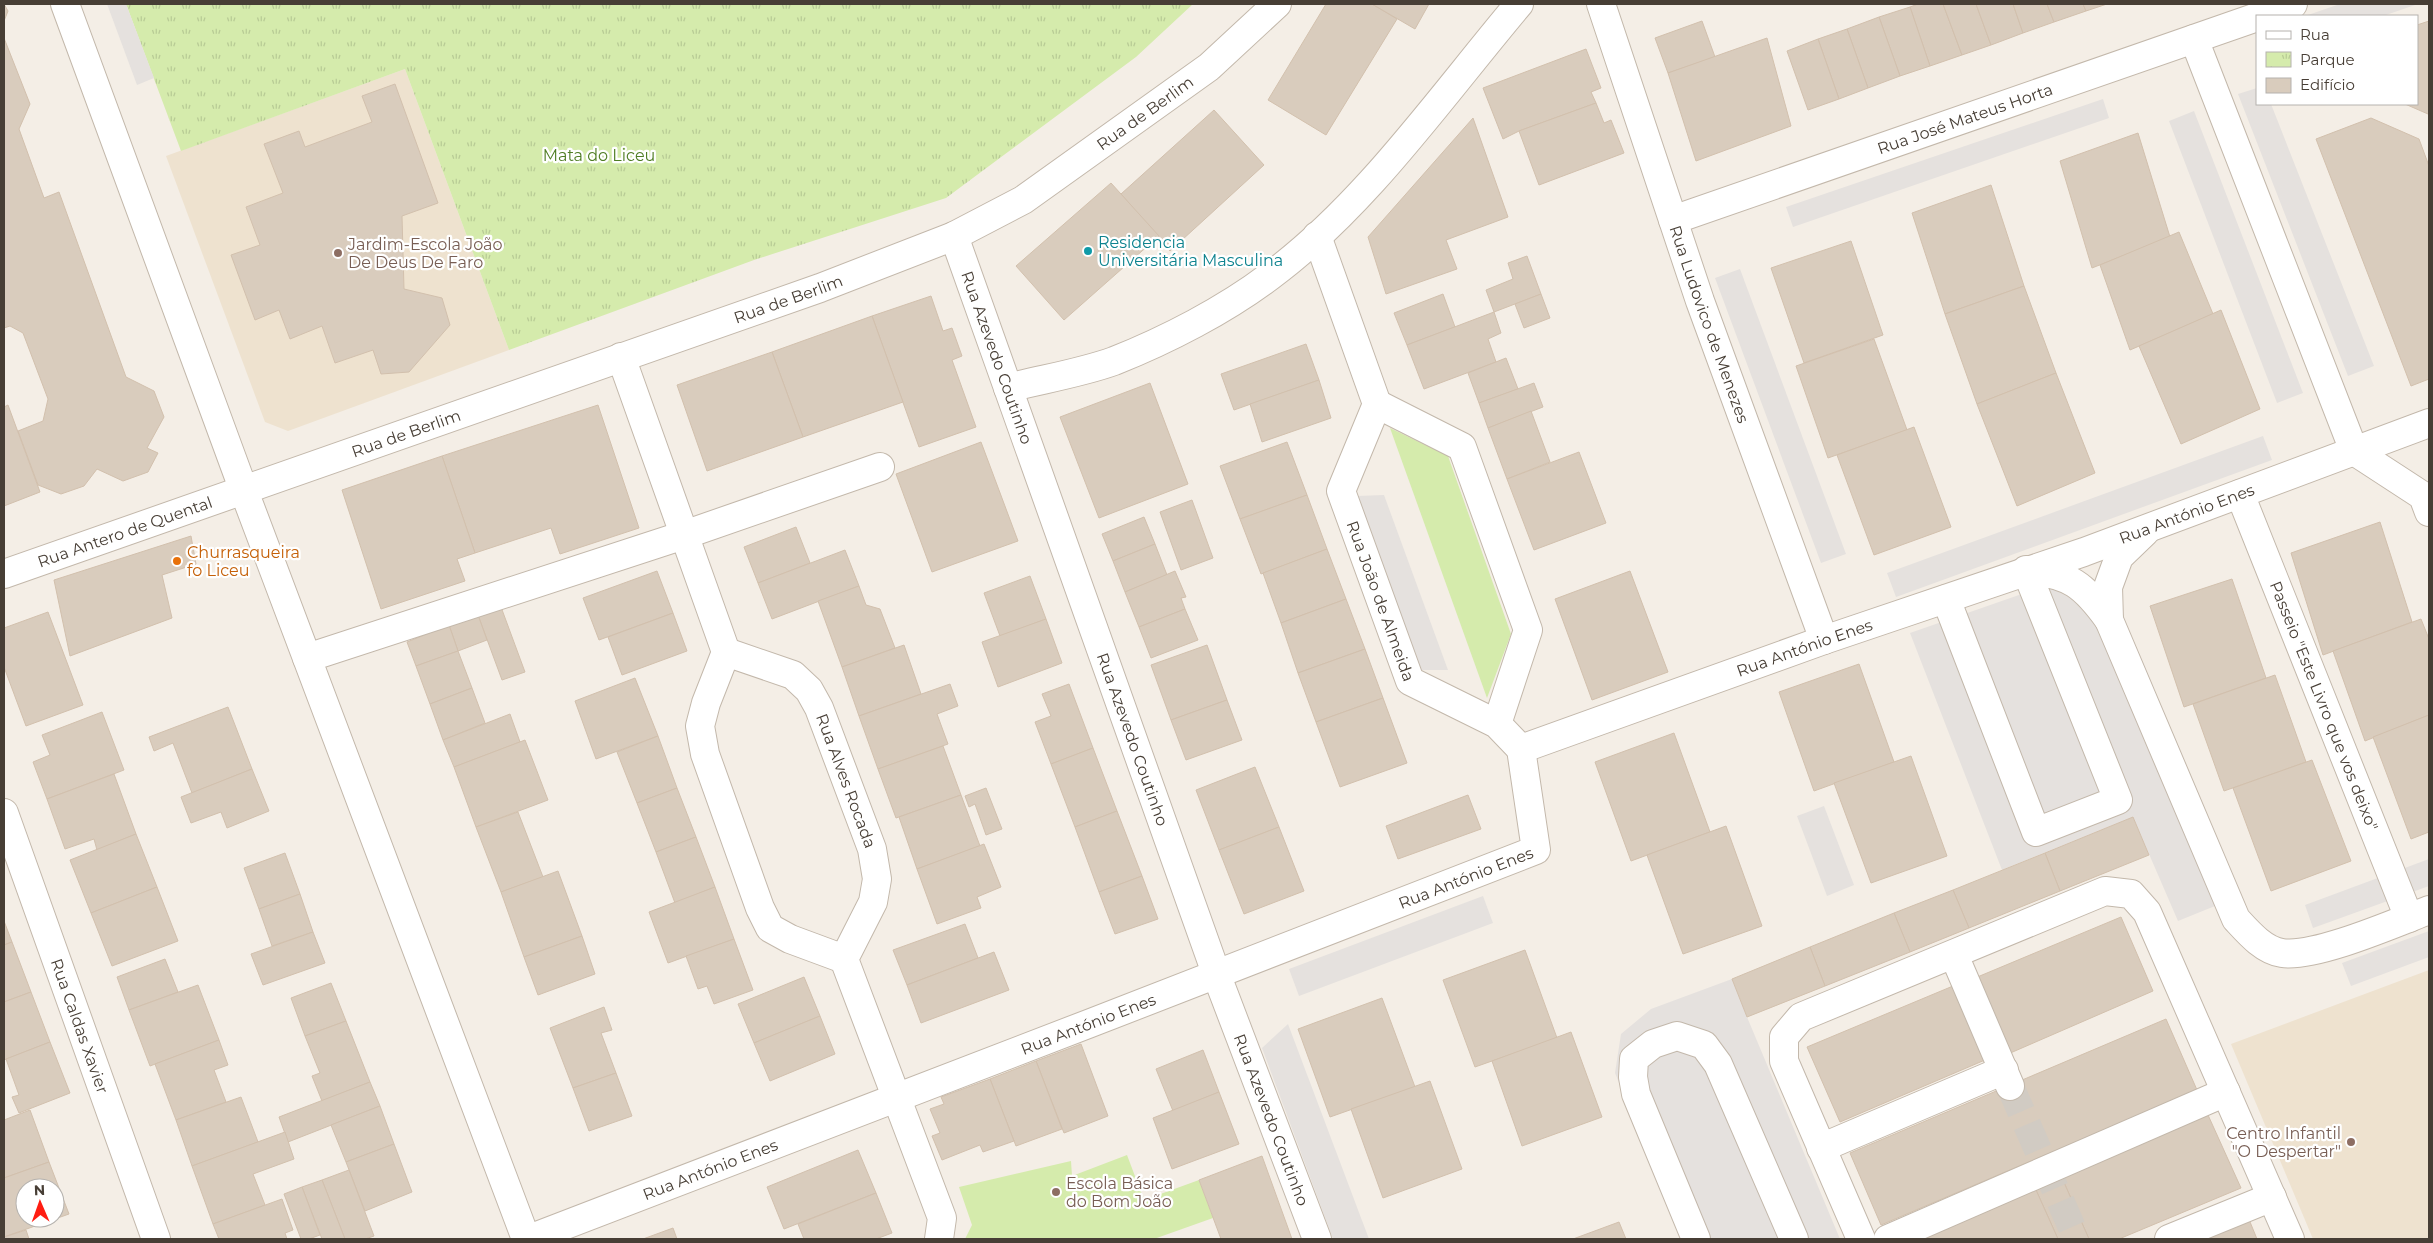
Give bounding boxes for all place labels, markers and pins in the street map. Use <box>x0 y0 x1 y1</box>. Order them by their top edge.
place label: Residencia Universitária Masculina <box>1098 233 1283 270</box>
place label: Jardim-Escola João De Deus De Faro <box>347 235 503 272</box>
marker: Residencia Universitária Masculina <box>1082 245 1094 257</box>
marker: Jardim-Escola João De Deus De Faro <box>332 247 344 259</box>
place label: Churrasqueira fo Liceu <box>187 543 300 580</box>
marker: Churrasqueira fo Liceu <box>171 555 183 567</box>
place label: Centro Infantil "O Despertar" <box>2226 1124 2341 1161</box>
marker: Centro Infantil "O Despertar" <box>2345 1136 2357 1148</box>
place label: Escola Básica do Bom João <box>1066 1174 1173 1211</box>
marker: Escola Básica do Bom João <box>1050 1186 1062 1198</box>

